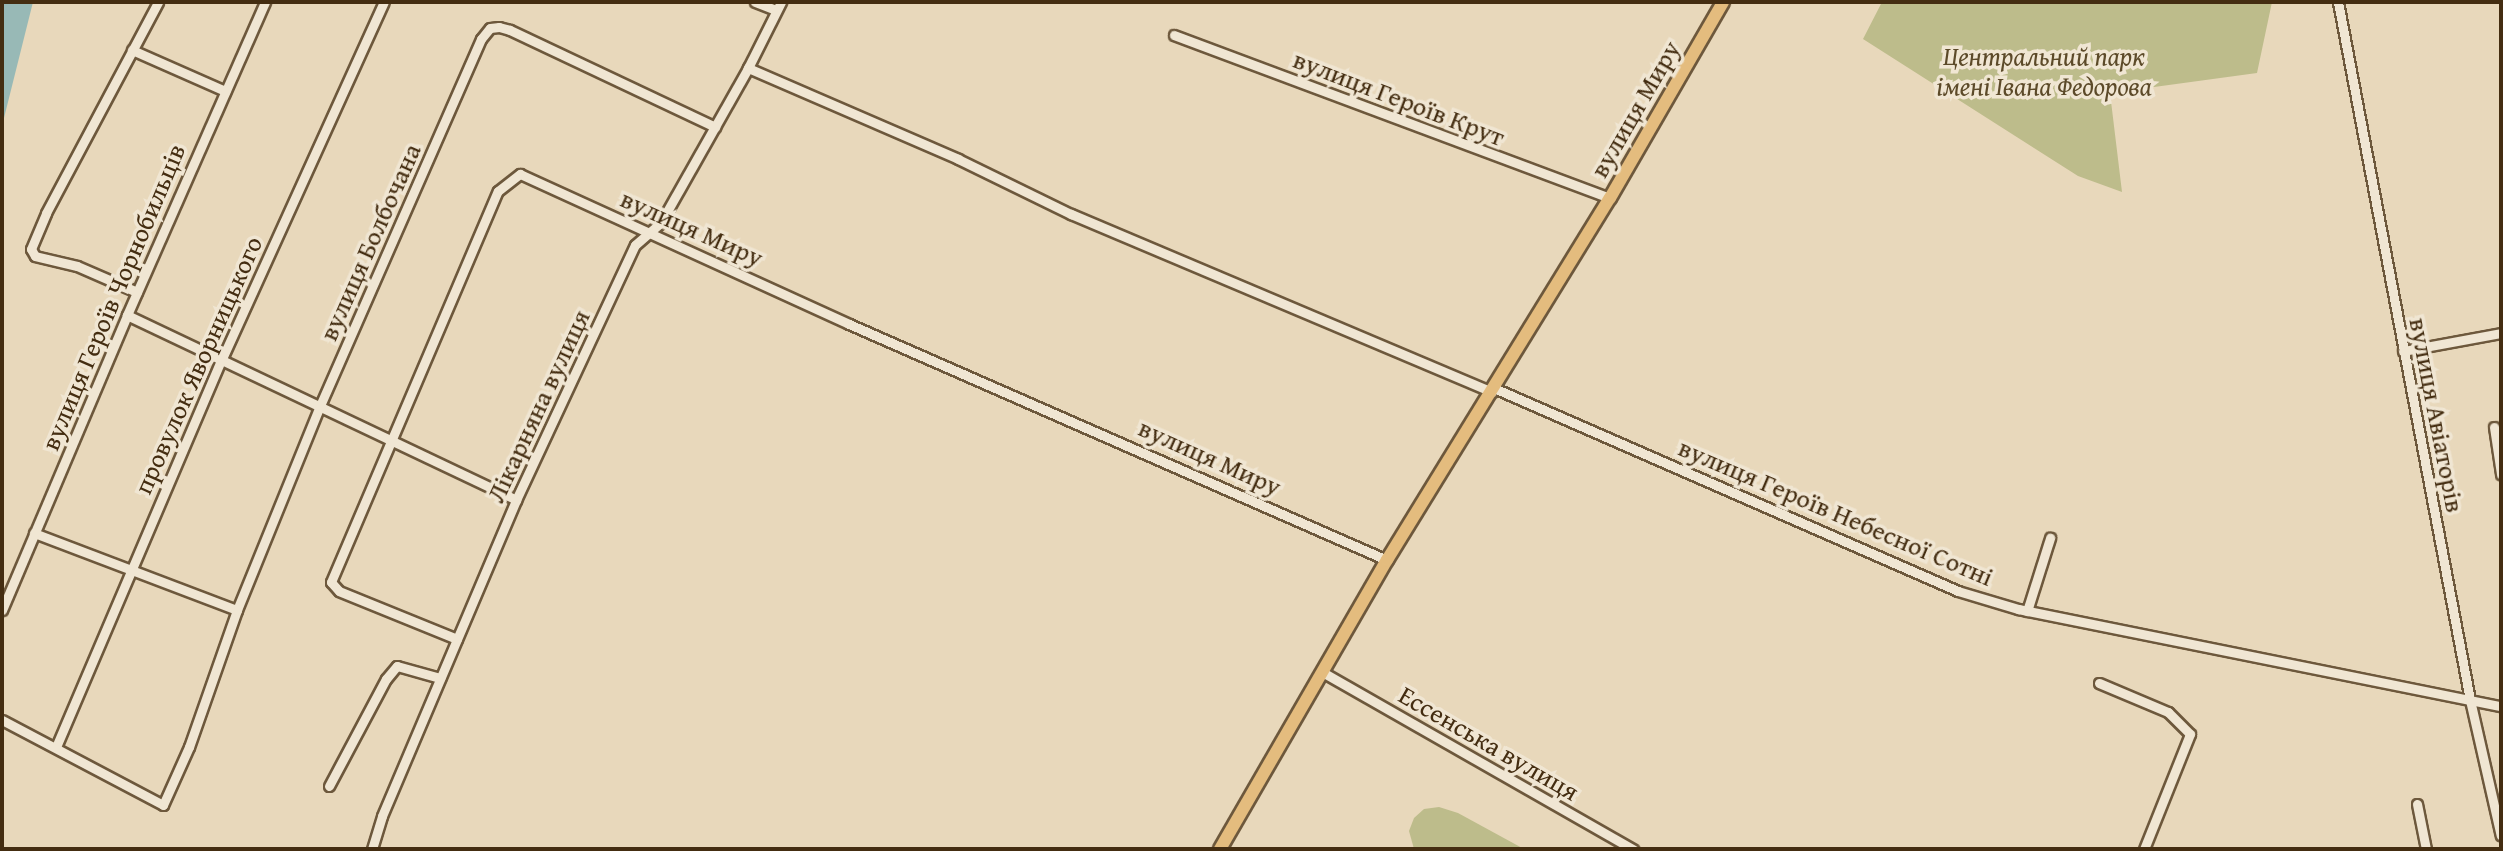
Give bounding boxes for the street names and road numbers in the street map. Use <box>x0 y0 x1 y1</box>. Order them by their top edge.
street label: вулиця Миру <box>1583 35 1687 183</box>
street label: вулиця Героїв Крут <box>1289 43 1509 153</box>
street label: вулиця Героїв Чорнобильців <box>34 139 192 455</box>
street label: вулиця Болбочана <box>313 139 427 345</box>
street label: вулиця Миру <box>616 183 768 273</box>
street label: провулок Яворницького <box>127 231 269 499</box>
street label: Лікарняна вулиця <box>480 305 596 507</box>
street label: вулиця Авіаторів <box>2403 315 2471 515</box>
street label: вулиця Миру <box>1134 412 1286 502</box>
street label: вулиця Героїв Небесної Сотні <box>1674 431 1998 593</box>
street label: Ессенська вулиця <box>1393 679 1585 807</box>

